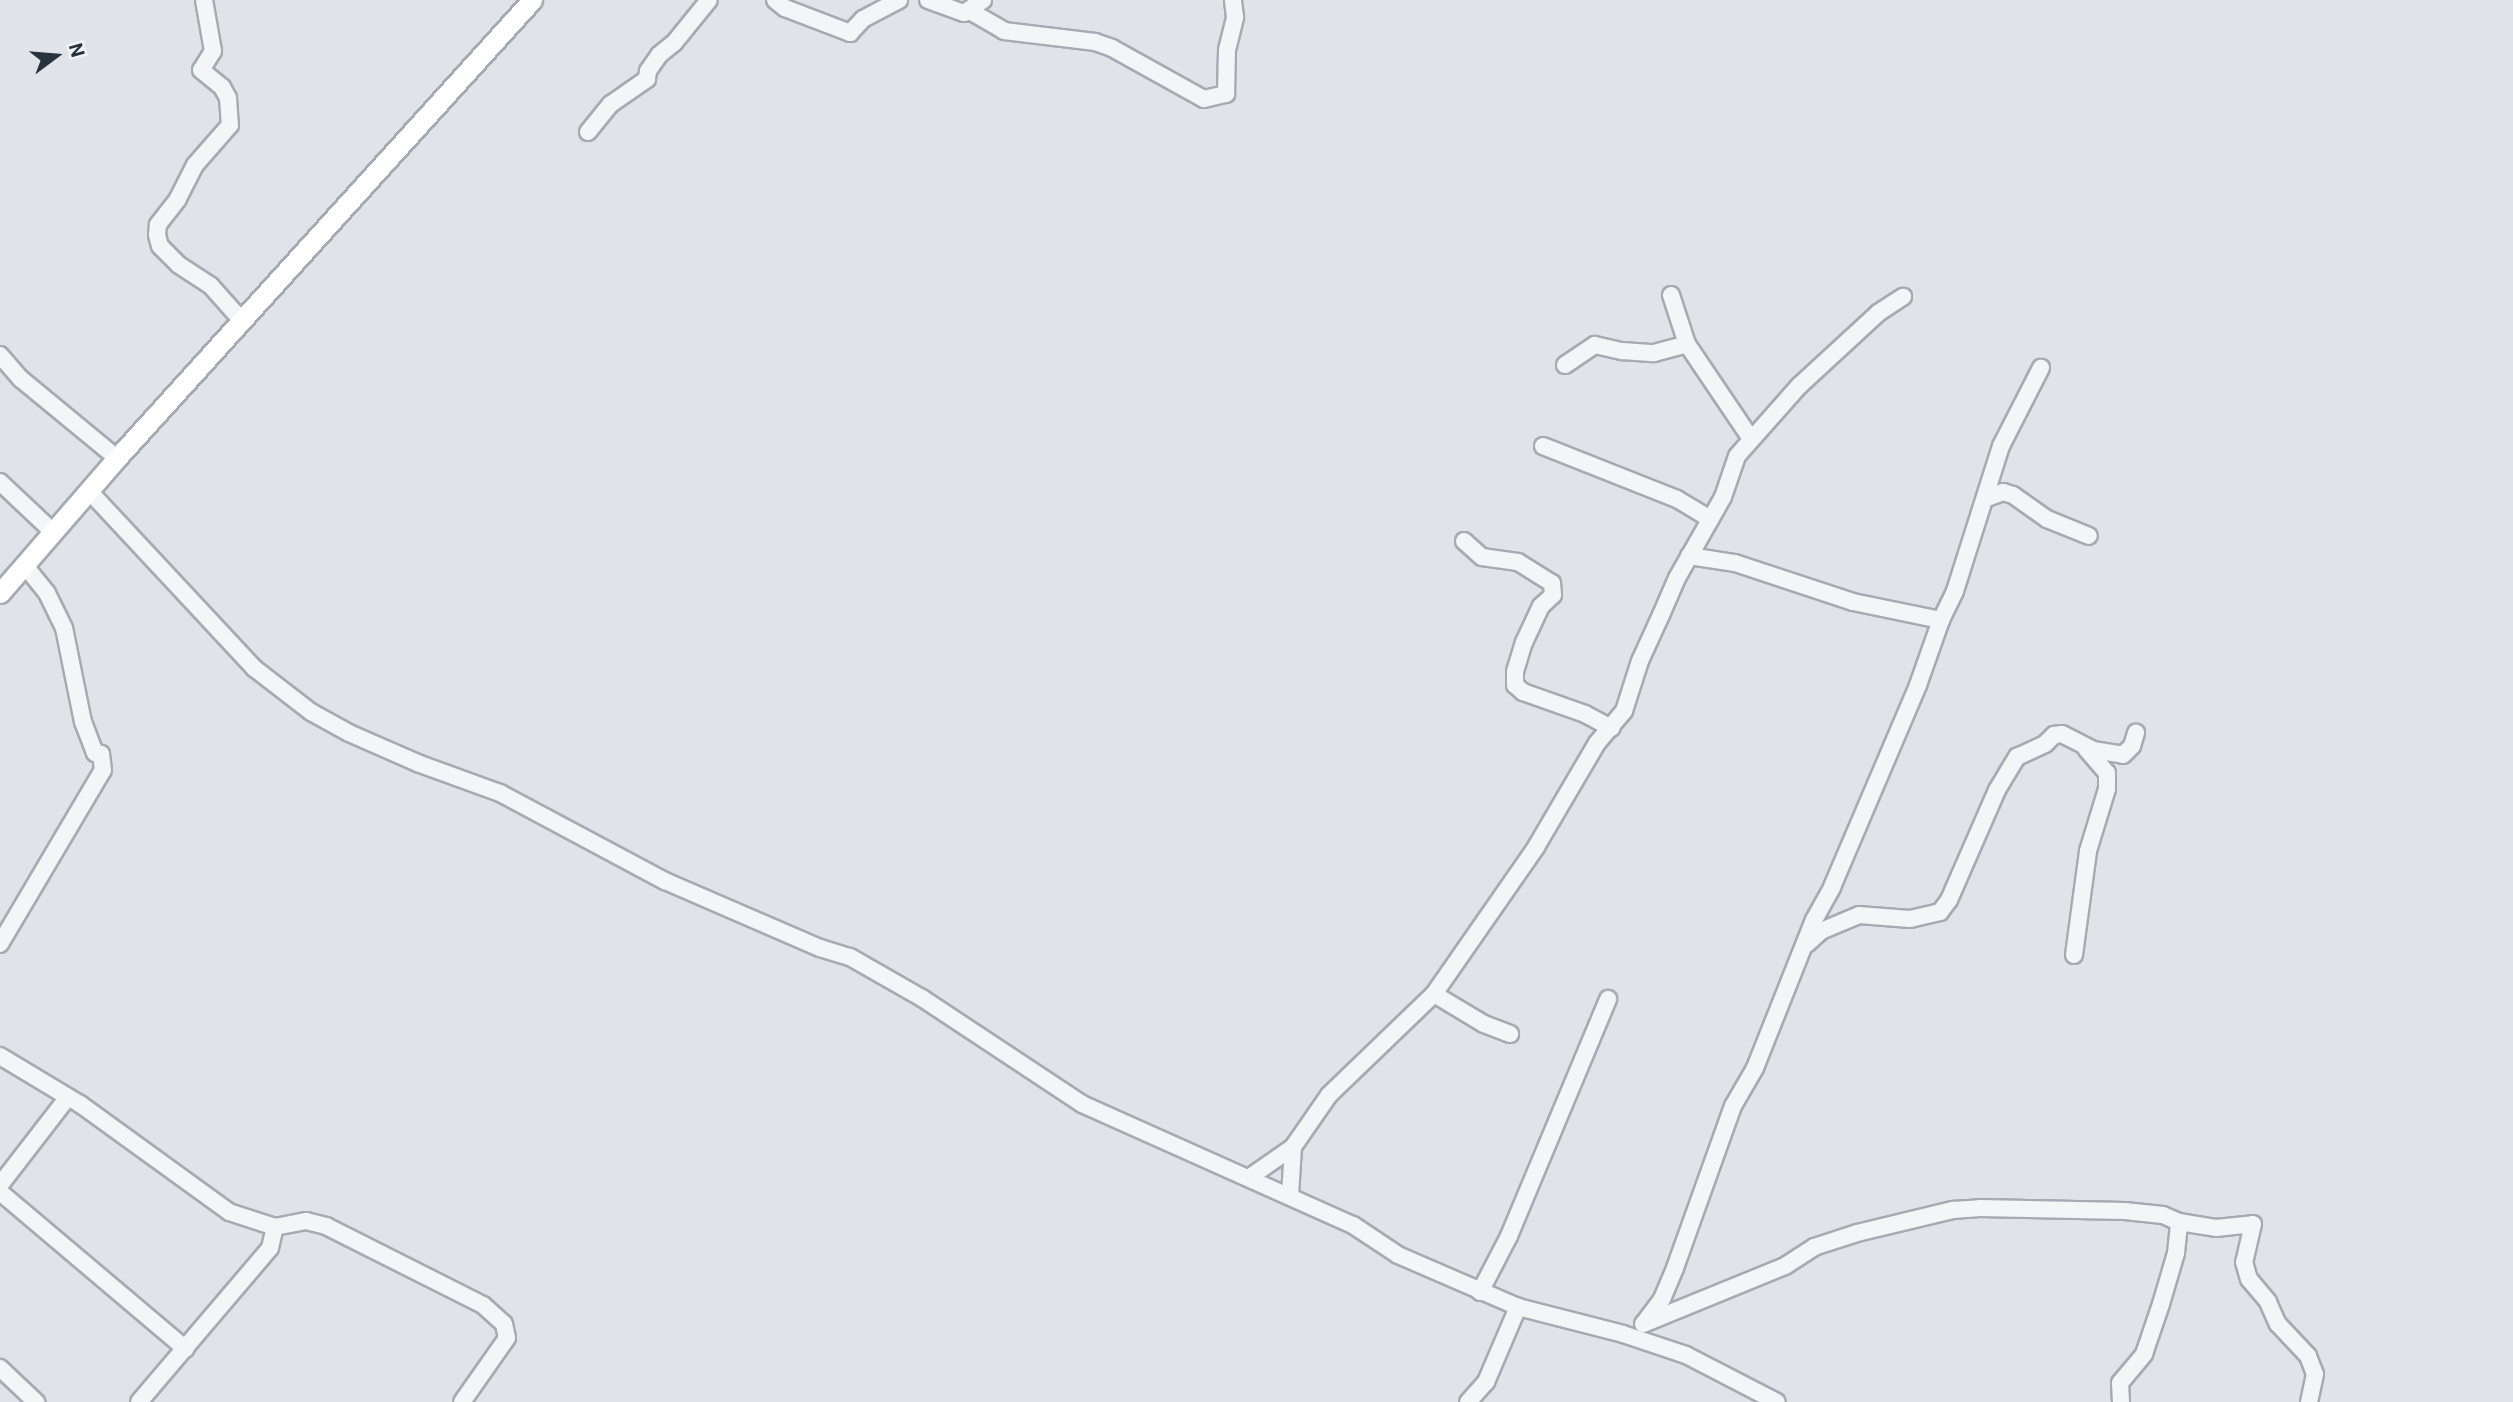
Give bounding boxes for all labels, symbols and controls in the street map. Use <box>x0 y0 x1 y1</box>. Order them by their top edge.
north arrow <box>21 21 91 91</box>
text: N <box>64 40 90 60</box>

